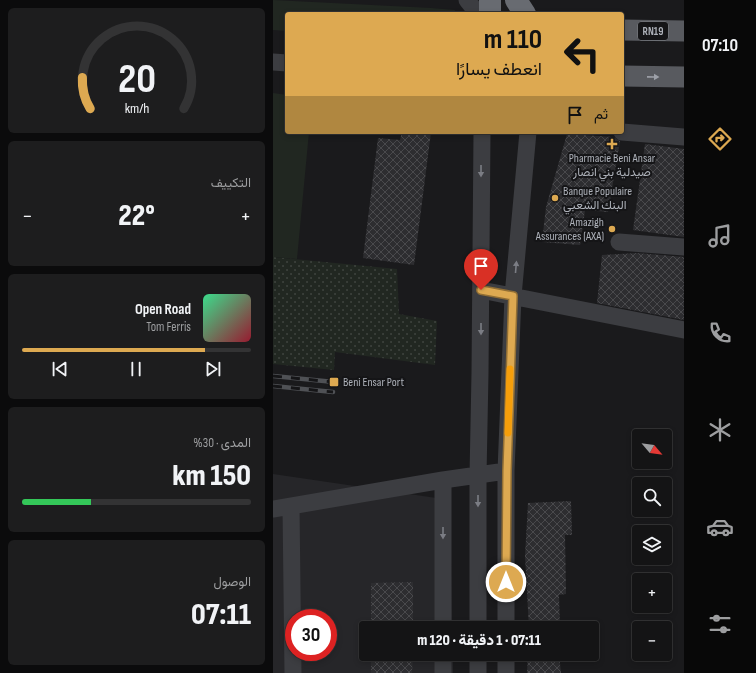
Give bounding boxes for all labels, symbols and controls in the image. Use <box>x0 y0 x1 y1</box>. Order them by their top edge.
road number: RN19 <box>638 22 668 40</box>
text: 110 m <box>484 23 542 56</box>
icon: left <box>556 28 608 80</box>
text: 07:10 <box>702 35 738 56</box>
text: 20 <box>117 54 156 103</box>
text: انعطف يسارًا <box>456 59 542 80</box>
one-way arrow <box>647 73 659 80</box>
text: km/h <box>124 99 149 116</box>
icon: arrive <box>564 104 586 126</box>
text: ثم <box>594 105 608 124</box>
icon: directions <box>706 125 734 153</box>
marker: Pharmacie Beni Ansar صيدلية بني انصار <box>607 139 617 149</box>
place label: Pharmacie Beni Ansar صيدلية بني انصار <box>569 151 656 182</box>
one-way arrow <box>478 165 484 178</box>
text: التكييف <box>211 175 251 191</box>
place label: Banque Populaire البنك الشعبي <box>563 184 632 215</box>
marker: Banque Populaire البنك الشعبي <box>550 193 560 203</box>
text: 22° <box>118 198 155 234</box>
text: − <box>22 203 33 230</box>
text: + <box>240 203 251 230</box>
place label: Amazigh Assurances (AXA) <box>535 215 604 244</box>
icon: music <box>706 222 734 250</box>
marker: Amazigh Assurances (AXA) <box>607 224 617 234</box>
pin <box>464 249 498 290</box>
icon: arrive <box>470 255 492 277</box>
one-way arrow <box>512 261 519 273</box>
text: Open Road <box>135 300 191 319</box>
text: Tom Ferris <box>146 319 191 335</box>
icon: phone <box>706 319 734 347</box>
one-way arrow <box>478 323 484 336</box>
icon: previous <box>49 358 71 380</box>
icon: pause <box>125 358 147 380</box>
icon: next <box>202 358 224 380</box>
place label: Beni Ensar Port <box>343 375 404 390</box>
marker: Beni Ensar Port <box>328 376 340 388</box>
icon: climate <box>706 416 734 444</box>
north arrow <box>632 429 672 469</box>
map controls <box>632 429 672 661</box>
text: المدى · 30% <box>193 435 251 451</box>
text: 150 km <box>172 458 251 494</box>
button: search <box>632 477 672 517</box>
one-way arrow <box>475 495 481 508</box>
icon: car <box>706 513 734 541</box>
button: layers <box>632 525 672 565</box>
one-way arrow <box>440 527 446 540</box>
position arrow <box>485 561 527 603</box>
button: + <box>632 573 672 613</box>
text: الوصول <box>213 574 251 590</box>
text: 07:11 <box>191 597 251 633</box>
speed limit sign: 30 <box>285 609 337 661</box>
icon: filters <box>706 610 734 638</box>
button: − <box>632 621 672 661</box>
text: 07:11 · 1 دقيقة · 120 m <box>417 631 541 650</box>

